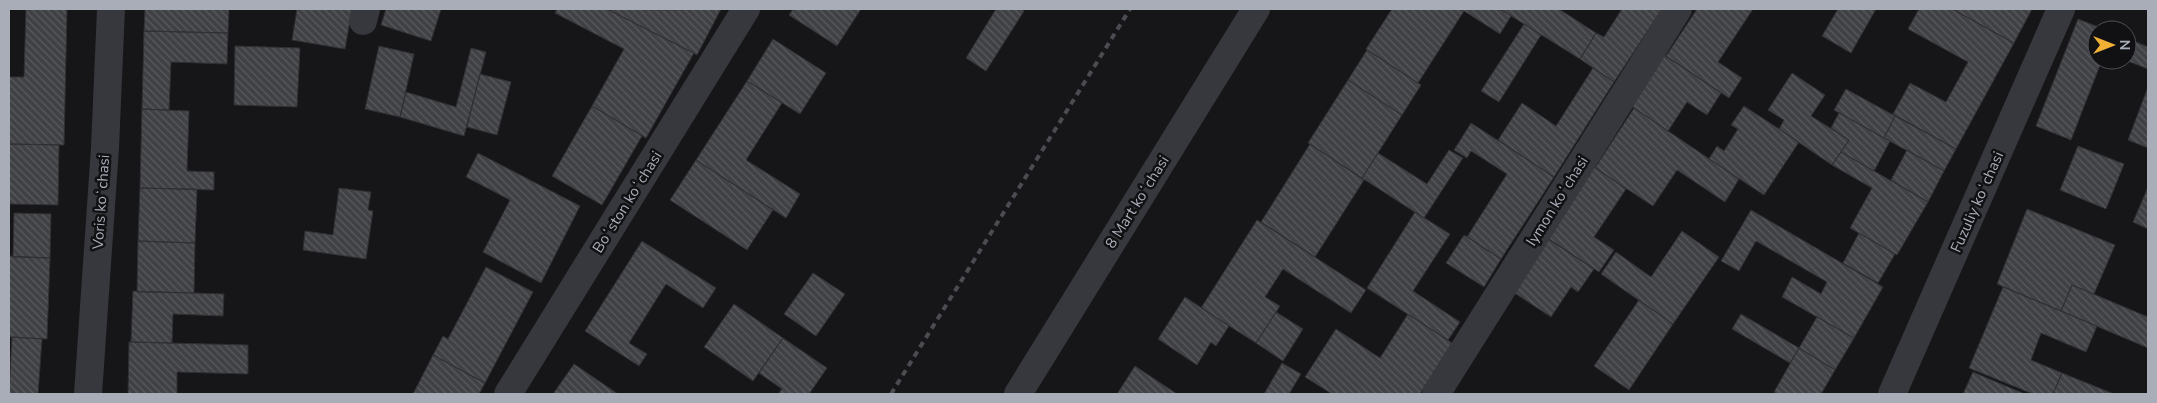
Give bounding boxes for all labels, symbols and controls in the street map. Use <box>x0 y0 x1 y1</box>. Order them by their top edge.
north arrow <box>2087 20 2137 70</box>
text: N <box>2115 40 2134 50</box>
street label: Boʻston koʻchasi <box>588 147 666 257</box>
street label: Fuzuliy koʻchasi <box>1946 148 2008 256</box>
street label: 8 Mart koʻchasi <box>1100 152 1174 252</box>
street label: Iymon koʻchasi <box>1521 152 1593 250</box>
street label: Voris koʻchasi <box>88 154 114 251</box>

